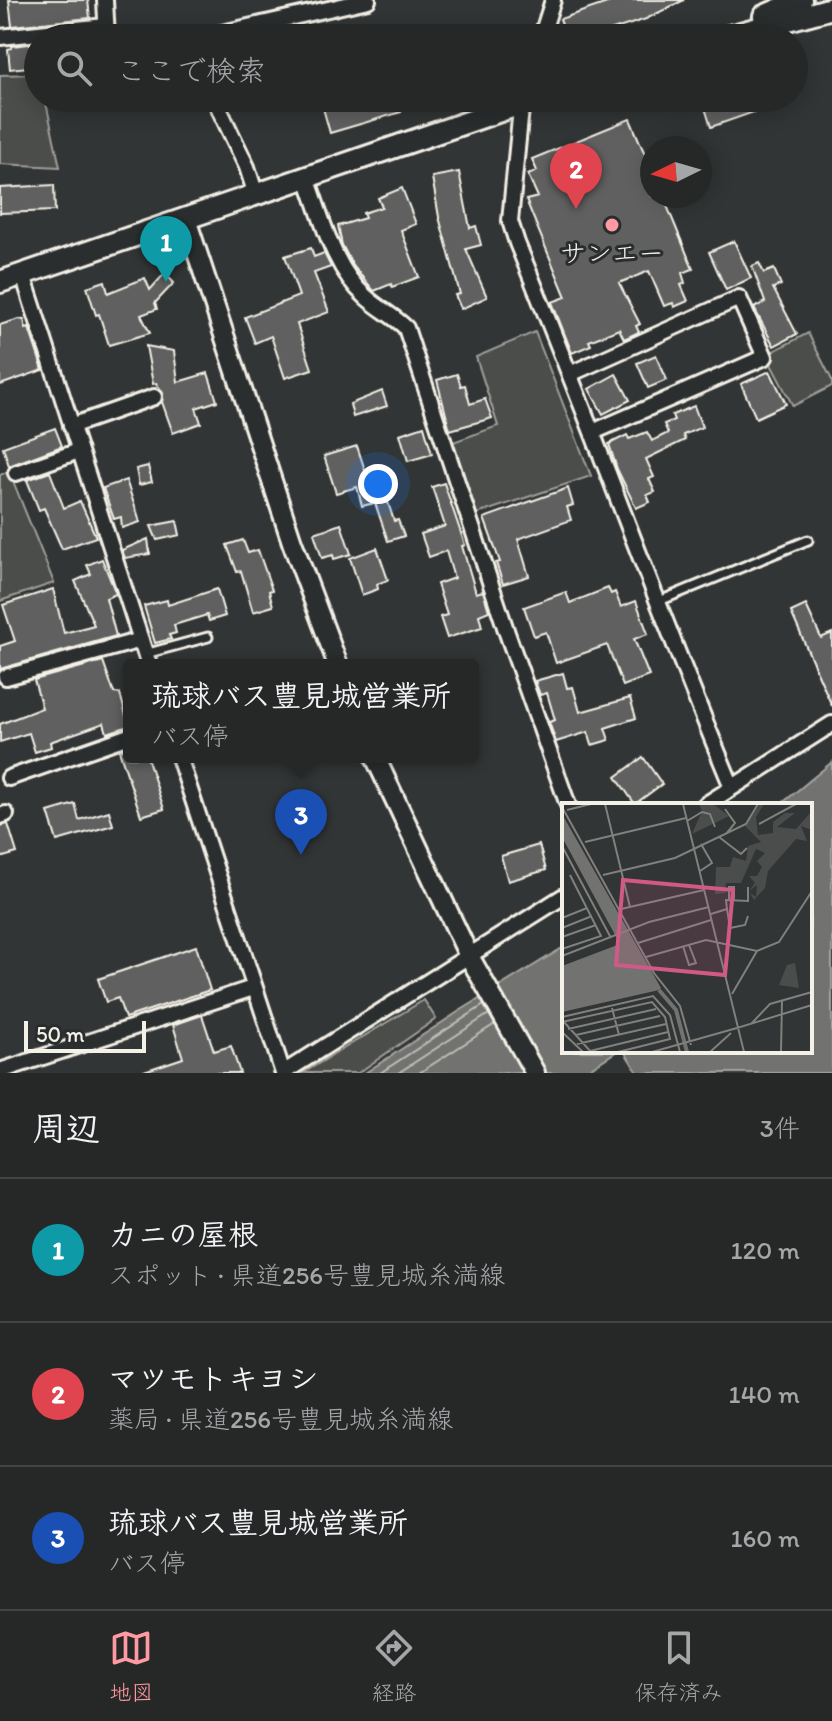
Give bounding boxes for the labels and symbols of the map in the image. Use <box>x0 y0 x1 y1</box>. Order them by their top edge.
north arrow <box>640 136 712 208</box>
pin: 2 <box>550 143 602 209</box>
pin: 1 <box>140 216 192 282</box>
marker: サンエー <box>603 216 621 234</box>
place label: サンエー <box>560 237 664 269</box>
your location <box>358 464 398 504</box>
pin: 3 <box>275 789 327 855</box>
inset map <box>562 803 812 1053</box>
scale bar <box>24 1017 146 1053</box>

